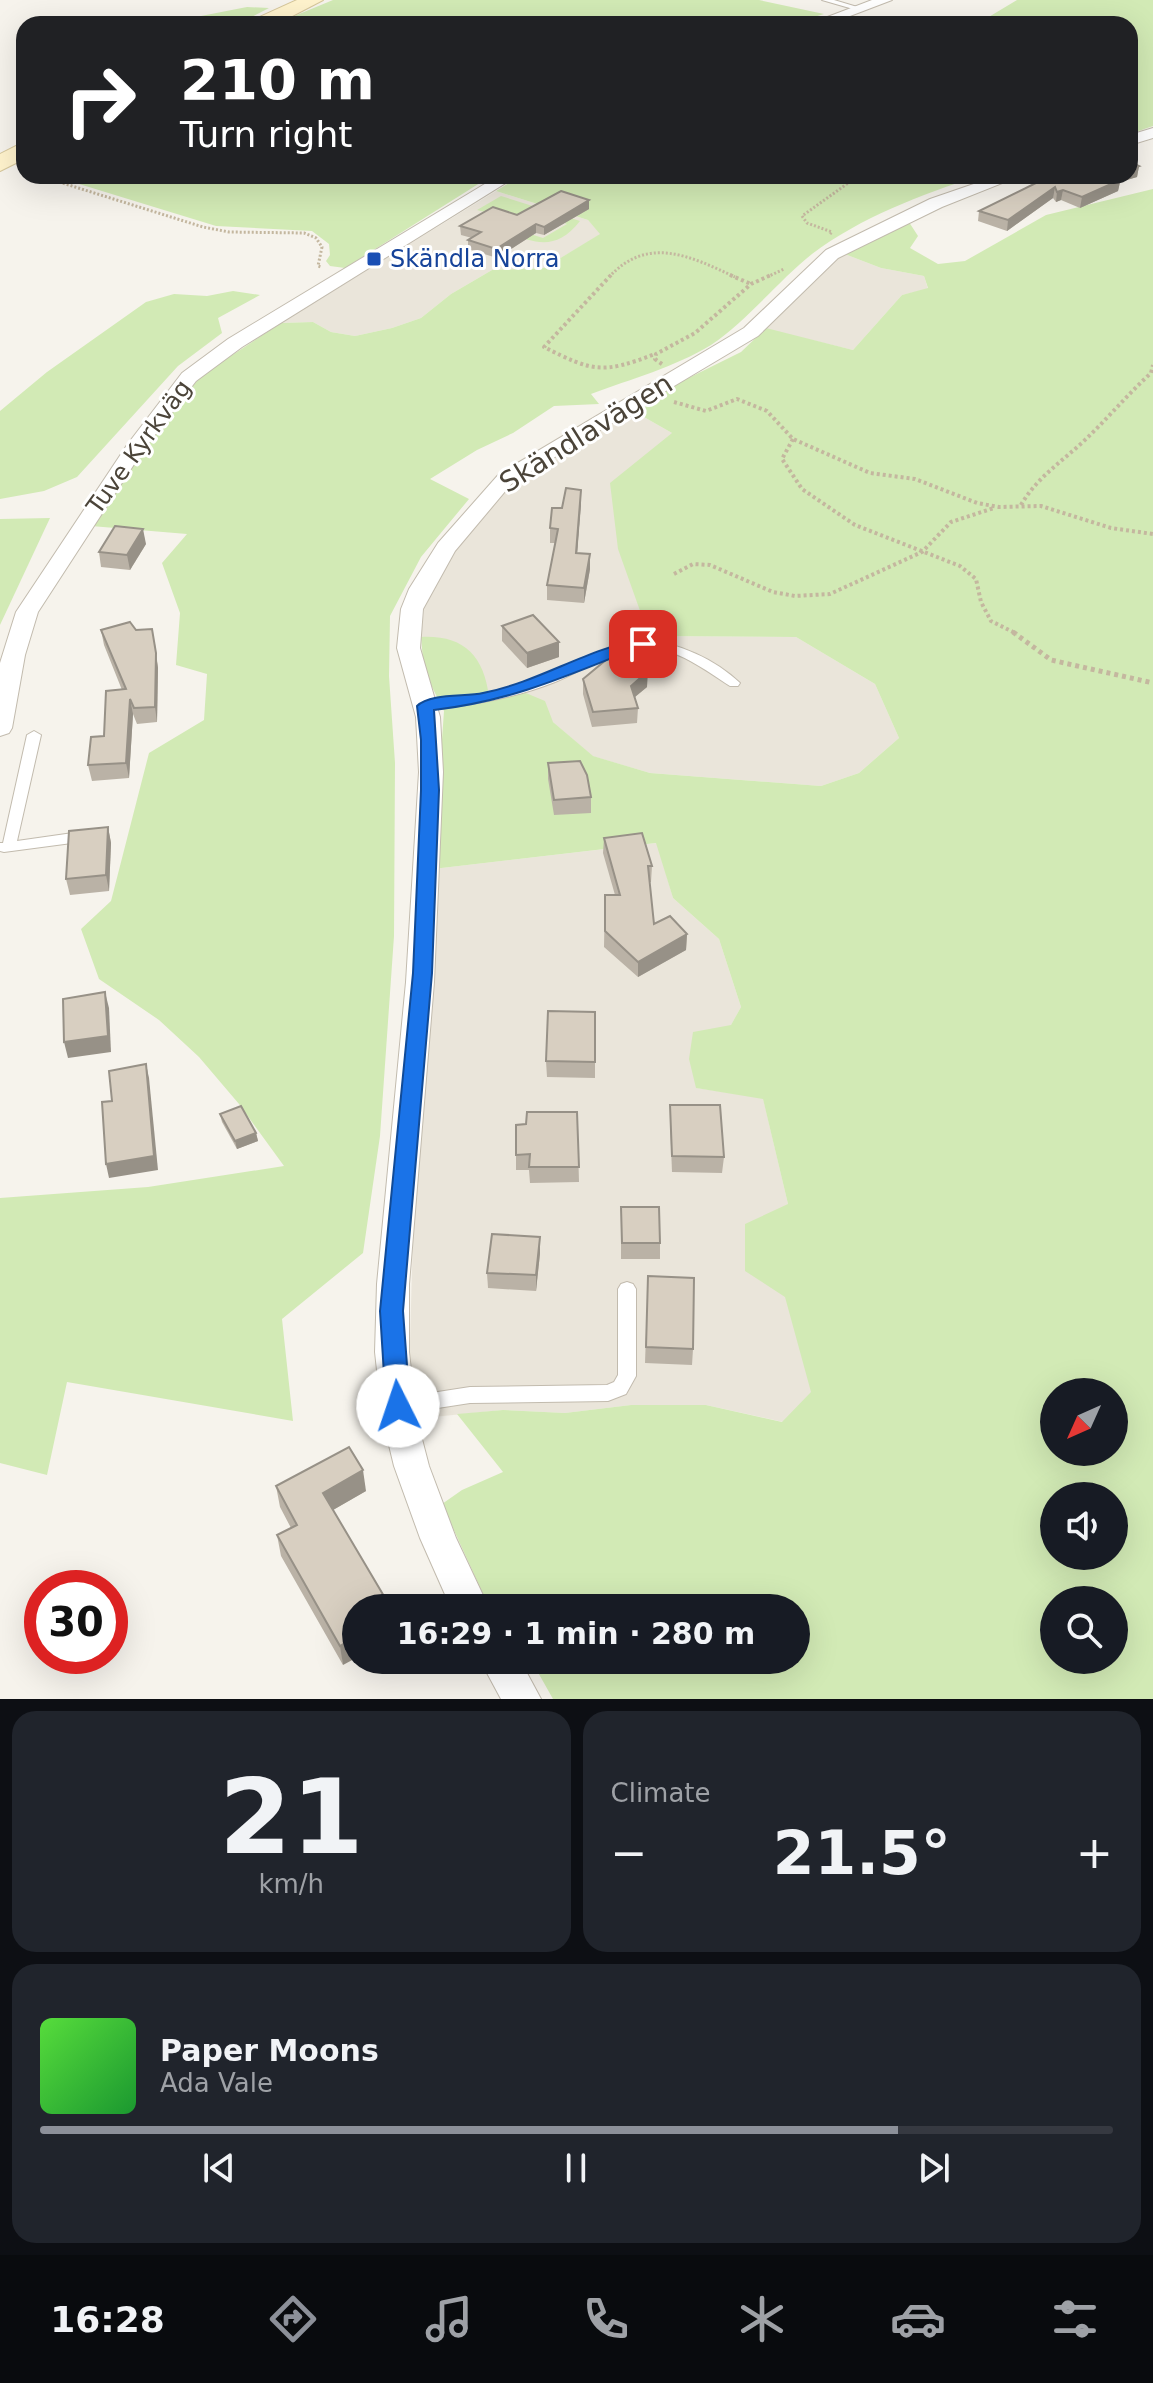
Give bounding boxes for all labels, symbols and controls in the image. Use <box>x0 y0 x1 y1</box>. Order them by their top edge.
text: 210 m <box>180 47 375 112</box>
icon: right <box>48 48 152 152</box>
text: Turn right <box>180 114 352 155</box>
place label: Skändla Norra <box>390 245 560 273</box>
marker: Skändla Norra <box>365 250 383 268</box>
street label: Skändlavägen <box>493 367 679 499</box>
street label: Tuve Kyrkväg <box>80 374 197 520</box>
pin <box>609 610 677 678</box>
icon: arrive <box>621 622 665 666</box>
position arrow <box>356 1364 440 1448</box>
north arrow <box>1040 1378 1128 1466</box>
map controls <box>1040 1378 1128 1674</box>
button: sound <box>1040 1482 1128 1570</box>
speed limit sign: 30 <box>24 1570 128 1674</box>
button: search <box>1040 1586 1128 1674</box>
text: 16:29 · 1 min · 280 m <box>397 1616 755 1651</box>
text: 21 <box>219 1756 364 1878</box>
text: Climate <box>611 1778 711 1808</box>
text: 21.5° <box>773 1818 951 1888</box>
text: − <box>611 1827 647 1878</box>
text: + <box>1076 1827 1113 1878</box>
text: km/h <box>258 1869 324 1899</box>
text: Paper Moons <box>160 2033 379 2068</box>
text: Ada Vale <box>160 2068 273 2098</box>
icon: previous <box>197 2146 241 2190</box>
icon: pause <box>554 2146 598 2190</box>
icon: next <box>912 2146 956 2190</box>
icon: directions <box>265 2291 321 2347</box>
icon: music <box>421 2291 477 2347</box>
icon: phone <box>578 2291 634 2347</box>
icon: climate <box>734 2291 790 2347</box>
icon: car <box>890 2291 946 2347</box>
icon: filters <box>1047 2291 1103 2347</box>
text: 16:28 <box>50 2299 165 2340</box>

